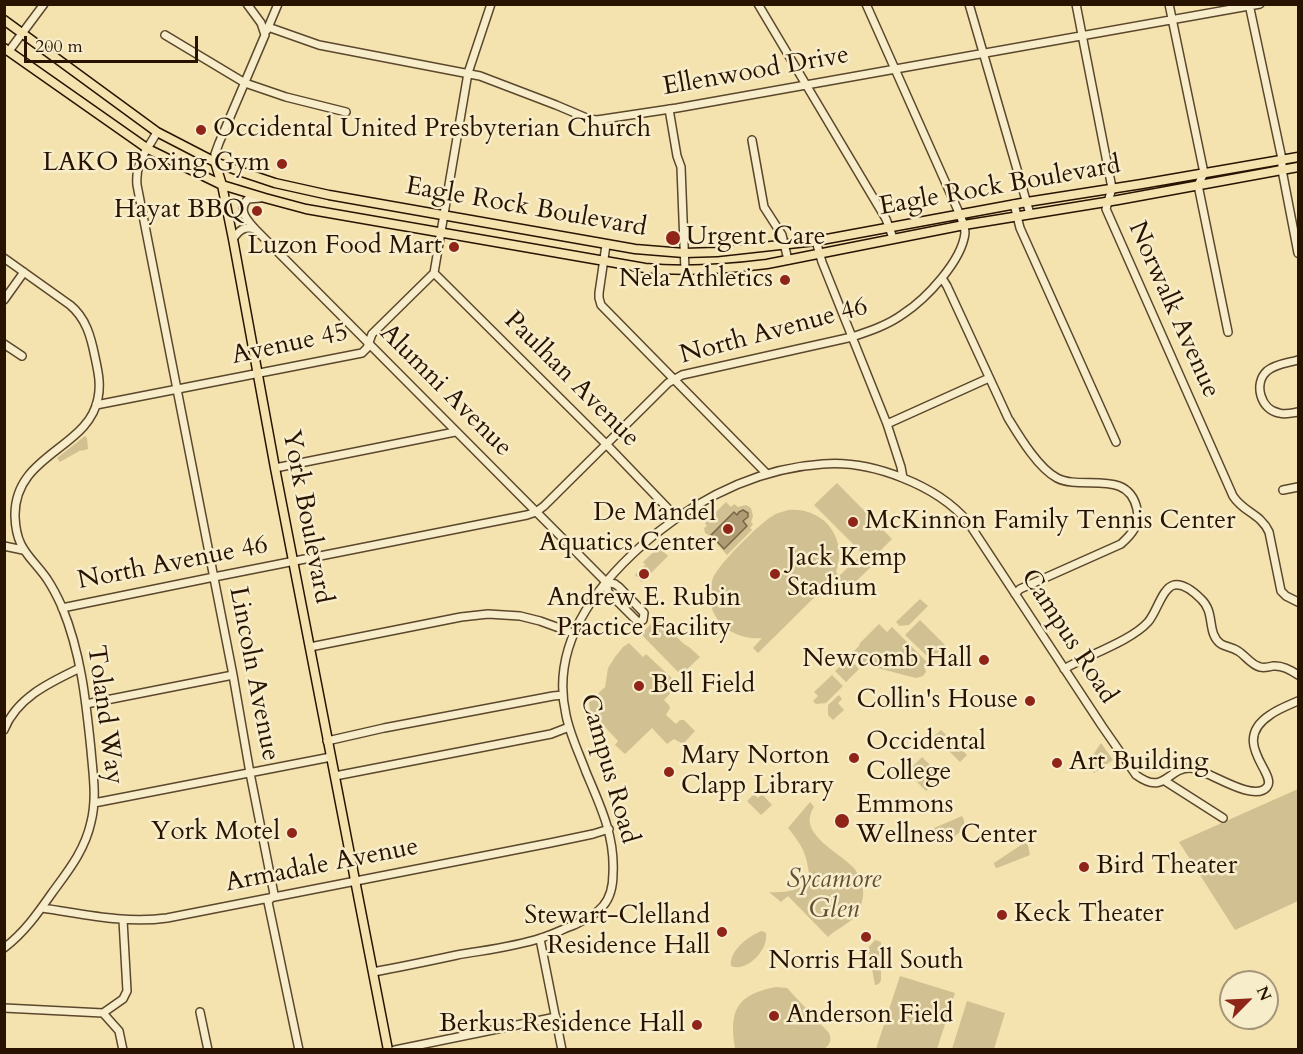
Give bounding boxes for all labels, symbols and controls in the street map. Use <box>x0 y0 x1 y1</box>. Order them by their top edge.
scale bar <box>27 24 201 62</box>
text: 200 m <box>35 34 83 59</box>
street label: Ellenwood Drive <box>660 40 852 104</box>
place label: Occidental United Presbyterian Church <box>213 114 651 146</box>
marker: Occidental United Presbyterian Church <box>194 123 208 137</box>
place label: LAKO Boxing Gym <box>42 148 270 180</box>
street label: Eagle Rock Boulevard <box>877 150 1123 224</box>
marker: LAKO Boxing Gym <box>275 157 289 171</box>
street label: Eagle Rock Boulevard <box>403 171 649 245</box>
place label: Hayat BBQ <box>114 195 245 227</box>
marker: Hayat BBQ <box>250 204 264 218</box>
street label: Norwalk Avenue <box>1120 217 1226 403</box>
place label: Urgent Care <box>686 222 825 254</box>
marker: Urgent Care <box>664 229 682 247</box>
place label: Luzon Food Mart <box>247 231 442 263</box>
marker: Luzon Food Mart <box>447 240 461 254</box>
place label: Nela Athletics <box>619 264 773 296</box>
marker: Nela Athletics <box>778 273 792 287</box>
street label: North Avenue 46 <box>677 292 871 372</box>
street label: Paulhan Avenue <box>497 306 645 454</box>
street label: Avenue 45 <box>229 317 351 373</box>
street label: Alumni Avenue <box>372 318 518 464</box>
street label: York Boulevard <box>274 428 338 606</box>
place label: De Mandel Aquatics Center <box>539 498 716 560</box>
place label: McKinnon Family Tennis Center <box>865 506 1235 538</box>
marker: McKinnon Family Tennis Center <box>846 515 860 529</box>
marker: De Mandel Aquatics Center <box>721 522 735 536</box>
street label: North Avenue 46 <box>75 530 271 598</box>
place label: Jack Kemp Stadium <box>787 543 907 604</box>
street label: Campus Road <box>1013 564 1123 710</box>
marker: Andrew E. Rubin Practice Facility <box>637 567 651 581</box>
marker: Jack Kemp Stadium <box>768 567 782 581</box>
place label: Andrew E. Rubin Practice Facility <box>547 583 741 644</box>
street label: Lincoln Avenue <box>221 584 285 764</box>
street label: Toland Way <box>79 643 129 787</box>
place label: Newcomb Hall <box>802 644 972 676</box>
marker: Newcomb Hall <box>977 653 991 667</box>
place label: Bell Field <box>651 670 755 702</box>
marker: Bell Field <box>632 679 646 693</box>
place label: Collin's House <box>857 685 1018 717</box>
street label: Campus Road <box>572 691 644 847</box>
marker: Collin's House <box>1023 694 1037 708</box>
place label: Occidental College <box>866 727 986 788</box>
place label: Mary Norton Clapp Library <box>681 741 834 802</box>
place label: Art Building <box>1069 747 1209 779</box>
marker: Occidental College <box>847 751 861 765</box>
marker: Art Building <box>1050 756 1064 770</box>
marker: Mary Norton Clapp Library <box>662 765 676 779</box>
place label: Emmons Wellness Center <box>856 790 1037 852</box>
marker: Emmons Wellness Center <box>833 812 851 830</box>
place label: York Motel <box>151 817 280 849</box>
marker: York Motel <box>285 826 299 840</box>
street label: Armadale Avenue <box>223 832 421 900</box>
place label: Bird Theater <box>1096 851 1237 883</box>
marker: Bird Theater <box>1077 860 1091 874</box>
park label: Sycamore Glen <box>787 865 881 927</box>
place label: Keck Theater <box>1014 899 1164 931</box>
place label: Stewart-Clelland Residence Hall <box>524 901 710 963</box>
marker: Keck Theater <box>995 908 1009 922</box>
marker: Stewart-Clelland Residence Hall <box>715 925 729 939</box>
marker: Norris Hall South <box>859 930 873 944</box>
place label: Norris Hall South <box>768 946 964 978</box>
north arrow <box>1219 970 1279 1030</box>
text: N <box>1251 983 1276 1004</box>
place label: Anderson Field <box>786 1000 953 1032</box>
place label: Berkus Residence Hall <box>439 1009 685 1041</box>
marker: Anderson Field <box>767 1009 781 1023</box>
marker: Berkus Residence Hall <box>690 1018 704 1032</box>

